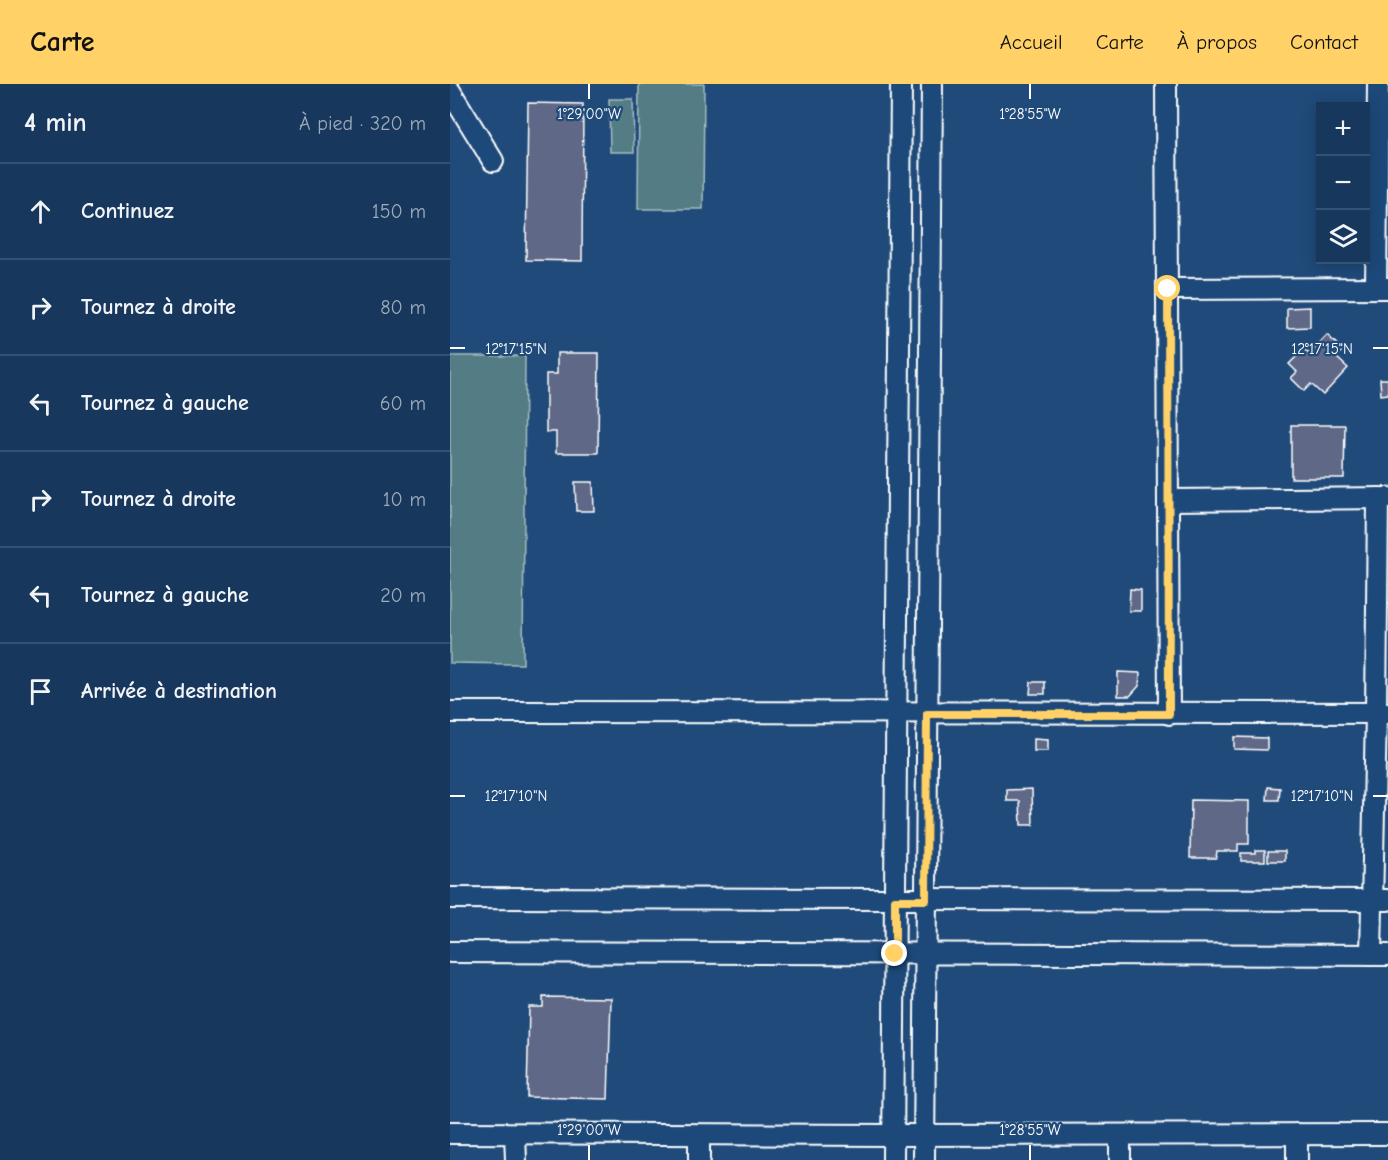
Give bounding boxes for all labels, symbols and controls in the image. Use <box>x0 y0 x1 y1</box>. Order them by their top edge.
text: Carte <box>30 26 95 58</box>
text: Accueil <box>1000 30 1063 54</box>
text: Carte <box>1096 30 1144 54</box>
text: À propos <box>1177 30 1257 54</box>
text: Contact <box>1290 30 1358 54</box>
map controls <box>1316 102 1370 264</box>
button: + <box>1316 102 1370 156</box>
text: 1°29'00"W <box>557 105 621 123</box>
text: 1°28'55"W <box>999 105 1061 123</box>
text: 4 min <box>24 108 87 138</box>
text: À pied · 320 m <box>299 112 426 135</box>
button: − <box>1316 156 1370 210</box>
icon: ahead <box>24 195 57 228</box>
text: Continuez <box>81 198 174 224</box>
text: 150 m <box>372 200 426 223</box>
button: layers <box>1316 210 1370 264</box>
route start <box>1154 275 1180 301</box>
icon: right <box>24 291 57 324</box>
text: Tournez à droite <box>81 294 236 320</box>
text: 80 m <box>380 296 426 319</box>
text: 12°17'15"N <box>485 340 547 358</box>
text: 12°17'15"N <box>1291 340 1353 358</box>
icon: left <box>24 387 57 420</box>
text: Tournez à gauche <box>81 390 249 416</box>
text: 60 m <box>380 392 426 415</box>
icon: right <box>24 483 57 516</box>
text: Tournez à droite <box>81 486 236 512</box>
text: 10 m <box>383 488 426 511</box>
icon: left <box>24 579 57 612</box>
text: Tournez à gauche <box>81 582 249 608</box>
text: 20 m <box>380 584 426 607</box>
icon: arrive <box>24 675 57 708</box>
text: Arrivée à destination <box>81 678 277 704</box>
text: 12°17'10"N <box>485 787 547 805</box>
text: 12°17'10"N <box>1291 787 1353 805</box>
route end <box>881 940 907 966</box>
text: 1°29'00"W <box>557 1121 621 1139</box>
text: 1°28'55"W <box>999 1121 1061 1139</box>

